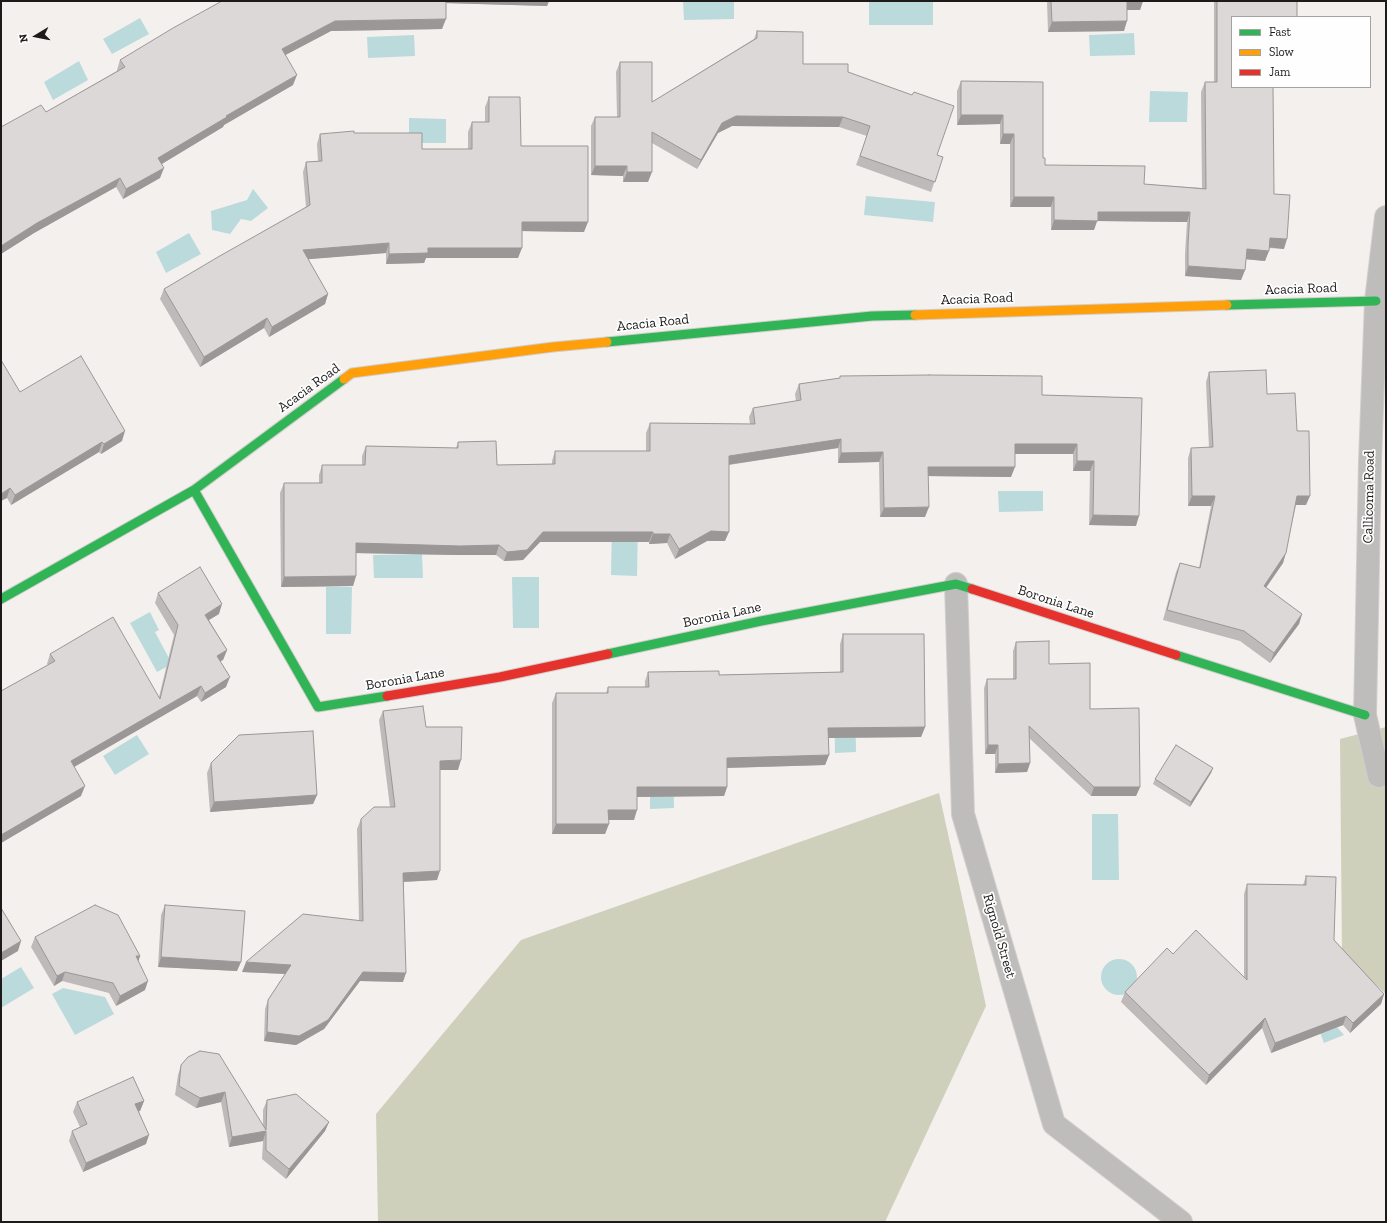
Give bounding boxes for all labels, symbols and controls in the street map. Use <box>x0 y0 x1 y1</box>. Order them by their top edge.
north arrow <box>16 16 56 56</box>
legend <box>1231 16 1371 88</box>
text: Fast <box>1269 25 1291 39</box>
text: N <box>17 33 31 43</box>
text: Slow <box>1269 45 1294 59</box>
text: Jam <box>1269 65 1290 79</box>
street label: Acacia Road <box>1264 279 1338 299</box>
street label: Acacia Road <box>940 289 1014 309</box>
street label: Acacia Road <box>616 311 690 335</box>
street label: Acacia Road <box>275 360 343 416</box>
street label: Callicoma Road <box>1360 450 1378 544</box>
street label: Boronia Lane <box>1016 582 1096 622</box>
street label: Boronia Lane <box>681 599 763 631</box>
street label: Boronia Lane <box>364 664 446 694</box>
street label: Rignold Street <box>979 892 1019 980</box>

